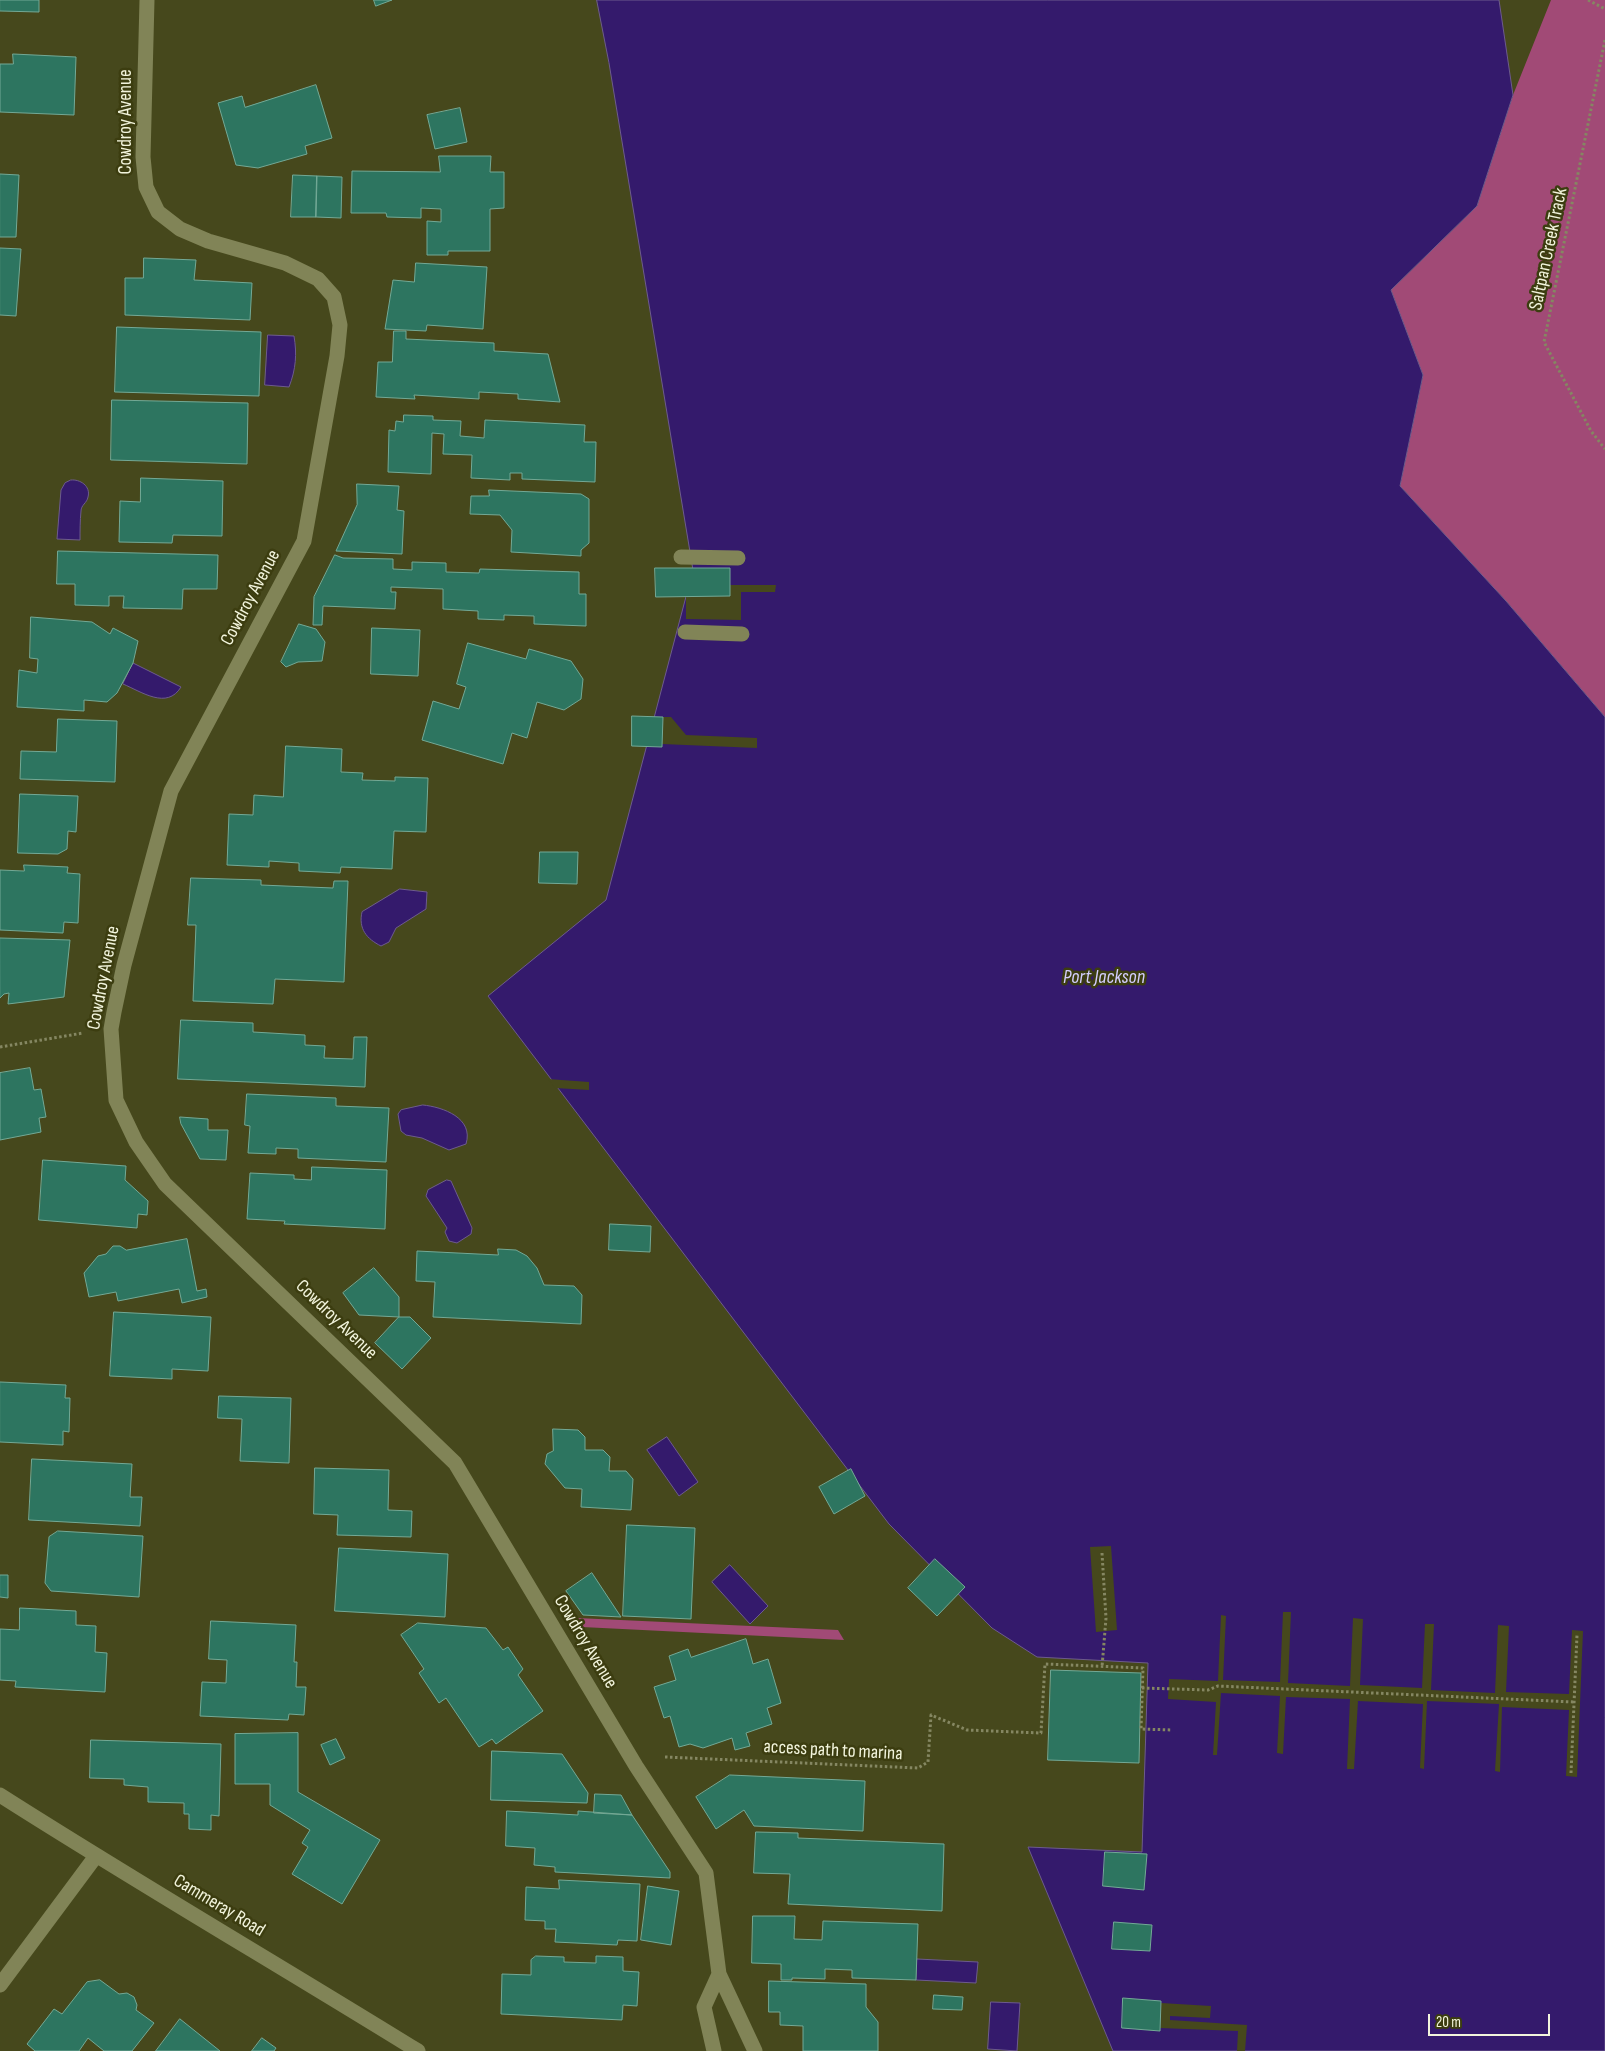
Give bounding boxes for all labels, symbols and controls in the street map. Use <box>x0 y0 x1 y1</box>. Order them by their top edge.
street label: Cowdroy Avenue <box>115 69 137 175</box>
street label: Saltpan Creek Track <box>1525 186 1573 312</box>
street label: Cowdroy Avenue <box>216 546 286 650</box>
street label: Cowdroy Avenue <box>83 924 125 1032</box>
water label: Port Jackson <box>1063 966 1145 990</box>
street label: Cowdroy Avenue <box>290 1275 382 1365</box>
street label: Cowdroy Avenue <box>548 1591 622 1693</box>
street label: access path to marina <box>763 1736 903 1766</box>
street label: Cammeray Road <box>169 1870 269 1942</box>
scale bar <box>1430 2004 1552 2036</box>
text: 20 m <box>1436 2013 1461 2032</box>

